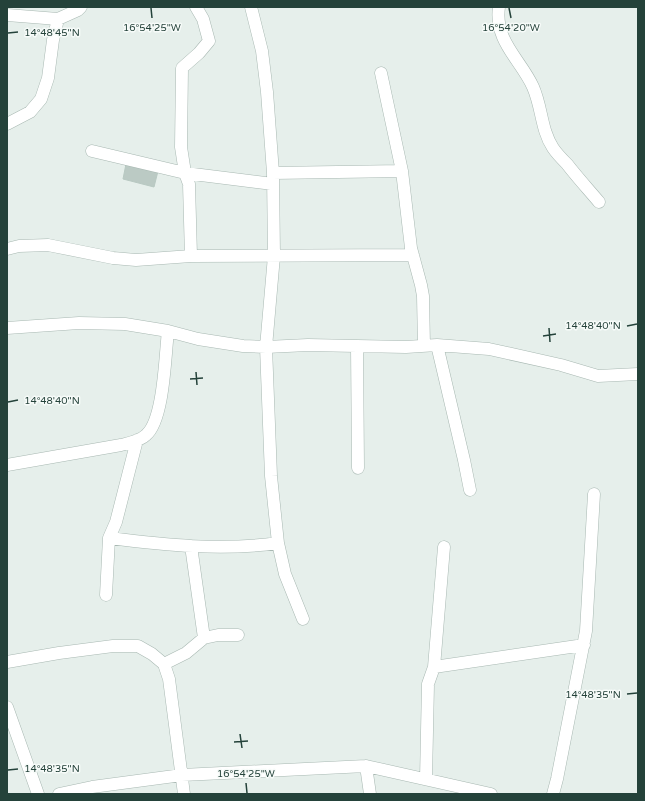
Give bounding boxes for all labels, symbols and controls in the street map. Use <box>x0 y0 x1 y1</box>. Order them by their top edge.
text: 16°54'25"W <box>123 22 181 34</box>
text: 16°54'20"W <box>482 22 540 34</box>
text: 14°48'45"N <box>24 27 80 39</box>
text: 14°48'40"N <box>565 320 621 332</box>
text: 14°48'40"N <box>24 395 80 407</box>
text: 14°48'35"N <box>565 689 621 701</box>
text: 14°48'35"N <box>24 763 80 775</box>
text: 16°54'25"W <box>217 768 275 780</box>

